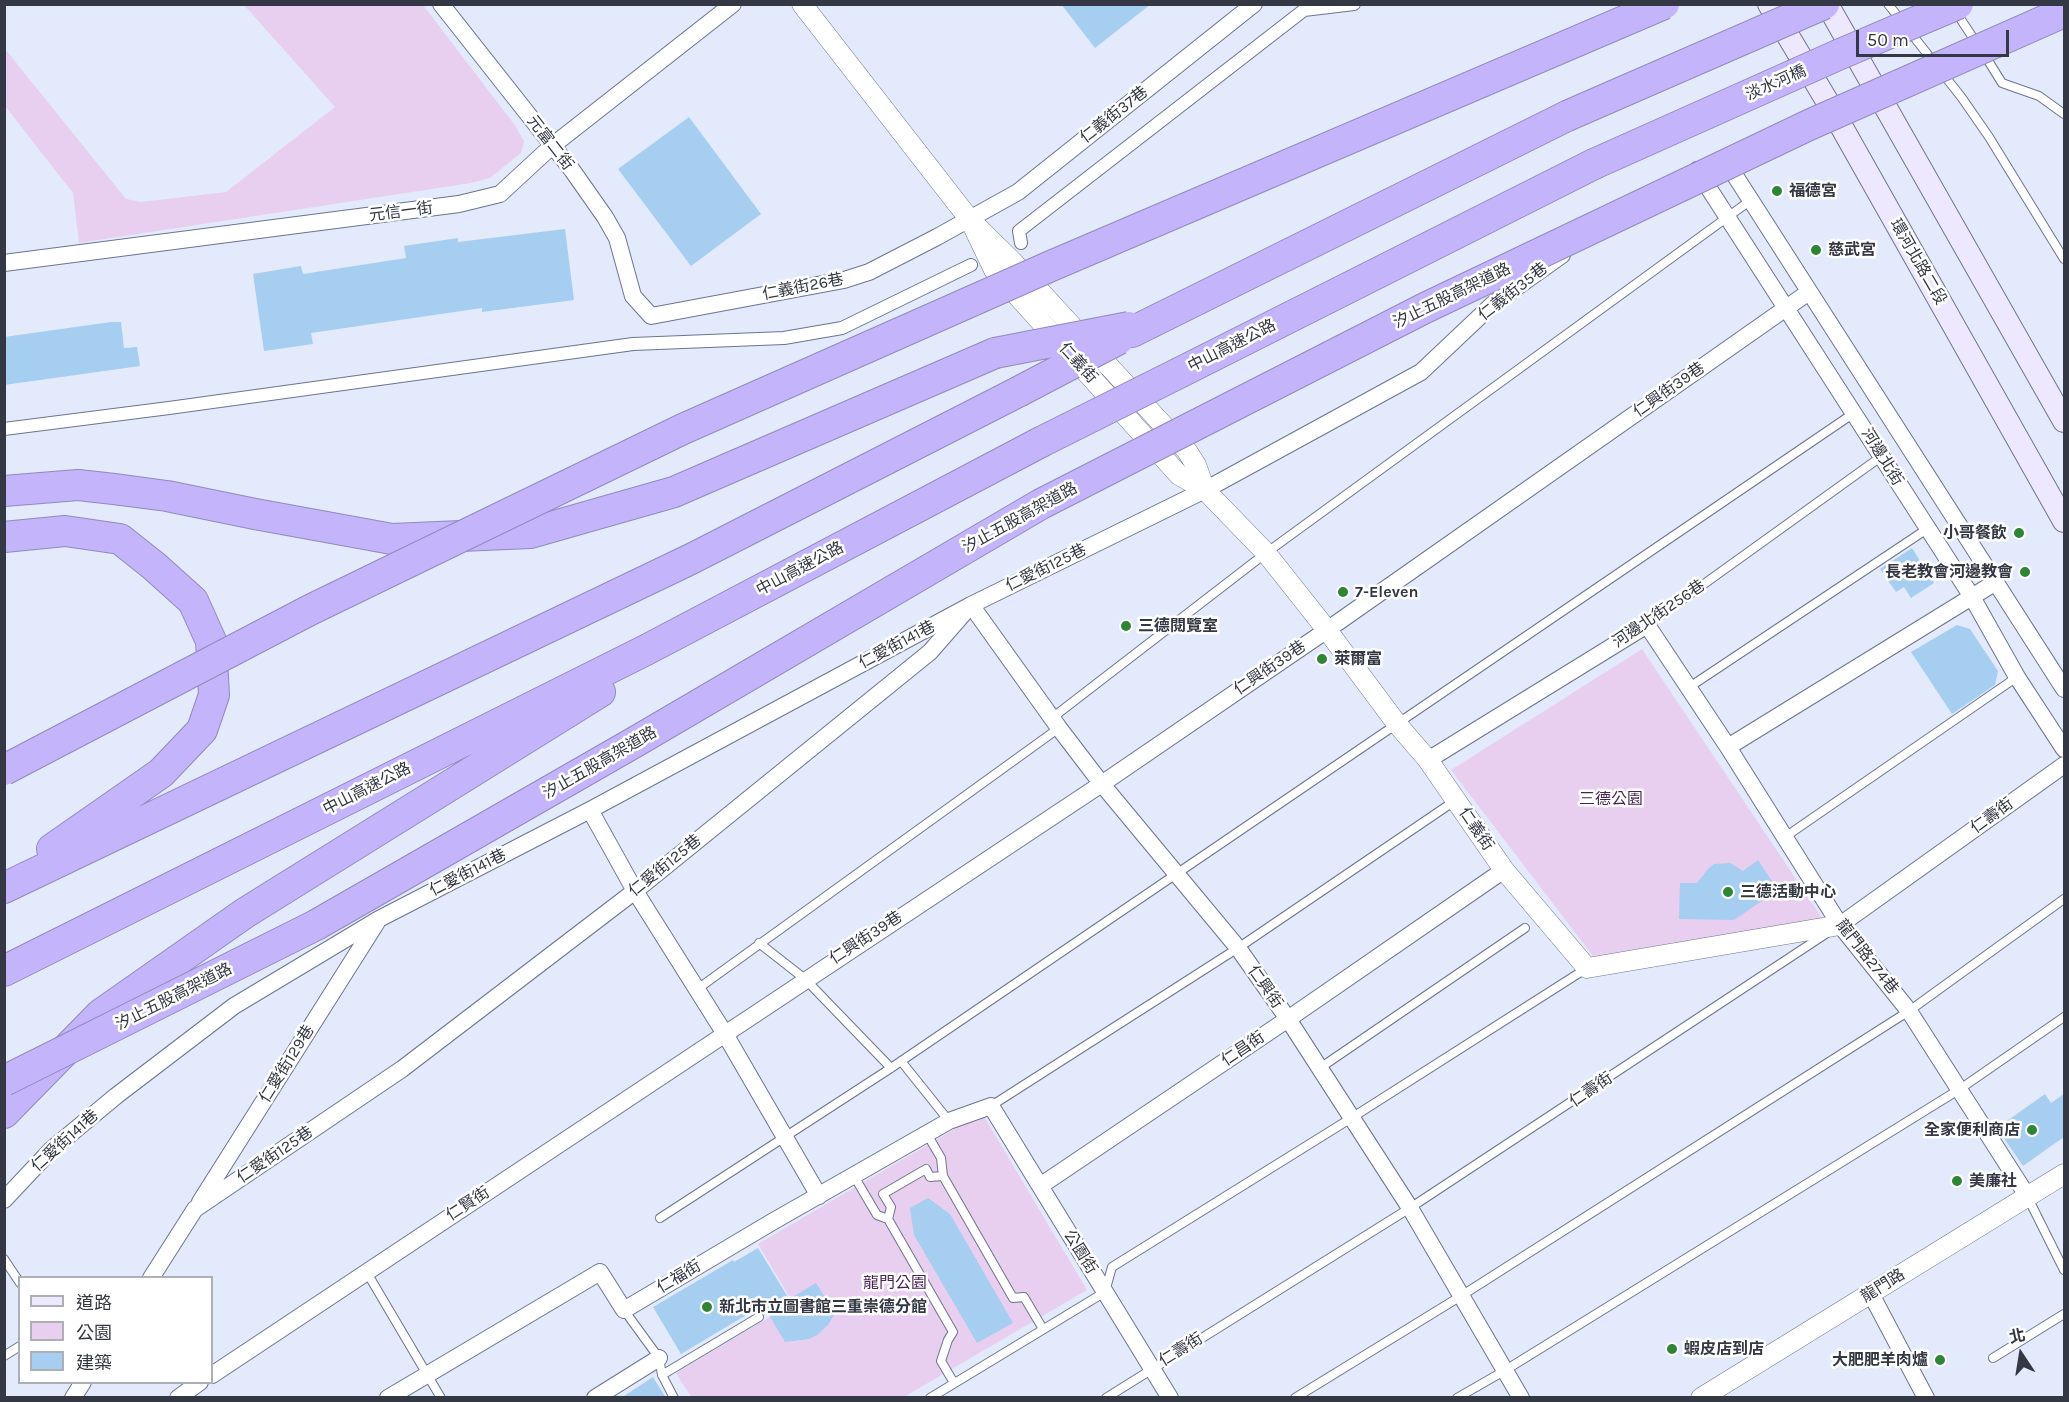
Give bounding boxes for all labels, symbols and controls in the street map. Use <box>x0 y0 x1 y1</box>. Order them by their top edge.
scale bar <box>1859 18 2012 56</box>
text: 50 m <box>1867 29 1909 51</box>
street label: 淡水河橋 <box>1743 61 1809 105</box>
street label: 仁義街37巷 <box>1076 83 1152 147</box>
street label: 元富二街 <box>523 112 577 174</box>
place label: 福德宮 <box>1789 181 1837 201</box>
marker: 福德宮 <box>1770 184 1784 198</box>
street label: 元信一街 <box>368 199 434 225</box>
street label: 環河北路二段 <box>1886 216 1950 308</box>
place label: 慈武宮 <box>1828 240 1876 260</box>
marker: 慈武宮 <box>1809 243 1823 257</box>
street label: 汐止五股高架道路 <box>1390 259 1514 333</box>
street label: 仁義街35巷 <box>1475 259 1551 325</box>
street label: 仁義街26巷 <box>761 270 845 304</box>
street label: 中山高速公路 <box>1185 316 1279 376</box>
street label: 仁義街 <box>1055 339 1101 387</box>
street label: 仁興街39巷 <box>1630 358 1708 422</box>
street label: 河邊北街 <box>1857 425 1907 489</box>
street label: 汐止五股高架道路 <box>959 479 1081 557</box>
place label: 小哥餐飲 <box>1943 523 2007 543</box>
marker: 小哥餐飲 <box>2012 526 2026 540</box>
street label: 中山高速公路 <box>753 538 847 600</box>
street label: 仁愛街125巷 <box>1002 540 1090 596</box>
place label: 長老教會河邊教會 <box>1885 562 2013 582</box>
marker: 長老教會河邊教會 <box>2018 565 2032 579</box>
street label: 河邊北街256巷 <box>1609 576 1709 652</box>
place label: 7-Eleven <box>1355 582 1418 602</box>
marker: 7-Eleven <box>1336 585 1350 599</box>
place label: 三德閱覽室 <box>1138 616 1218 636</box>
street label: 仁愛街141巷 <box>856 617 938 673</box>
marker: 三德閱覽室 <box>1119 619 1133 633</box>
street label: 仁興街39巷 <box>1230 637 1310 699</box>
place label: 萊爾富 <box>1334 649 1382 669</box>
marker: 萊爾富 <box>1315 652 1329 666</box>
street label: 汐止五股高架道路 <box>540 723 660 803</box>
street label: 中山高速公路 <box>320 759 414 819</box>
park label: 三德公園 <box>1579 789 1643 809</box>
street label: 仁壽街 <box>1967 794 2017 838</box>
street label: 仁義街 <box>1455 804 1497 854</box>
street label: 仁愛街125巷 <box>625 831 705 901</box>
street label: 仁愛街141巷 <box>426 845 510 901</box>
place label: 三德活動中心 <box>1740 882 1836 902</box>
marker: 三德活動中心 <box>1721 885 1735 899</box>
street label: 仁興街39巷 <box>826 907 906 969</box>
street label: 龍門路274巷 <box>1832 916 1902 998</box>
street label: 汐止五股高架道路 <box>113 959 235 1035</box>
street label: 仁興街 <box>1243 962 1287 1012</box>
street label: 仁愛街129巷 <box>256 1022 318 1106</box>
street label: 仁昌街 <box>1218 1028 1268 1070</box>
street label: 仁壽街 <box>1566 1069 1616 1111</box>
street label: 仁愛街141巷 <box>28 1106 102 1176</box>
place label: 全家便利商店 <box>1924 1120 2020 1140</box>
street label: 仁愛街125巷 <box>233 1123 317 1187</box>
marker: 全家便利商店 <box>2025 1123 2039 1137</box>
place label: 美廉社 <box>1969 1171 2017 1191</box>
marker: 美廉社 <box>1950 1174 1964 1188</box>
street label: 仁賢街 <box>443 1183 493 1225</box>
street label: 公園街 <box>1059 1227 1101 1277</box>
street label: 仁福街 <box>653 1256 705 1298</box>
street label: 龍門路 <box>1858 1265 1908 1307</box>
park label: 龍門公園 <box>863 1273 927 1293</box>
legend <box>18 1276 213 1384</box>
text: 道路 <box>76 1292 112 1314</box>
place label: 新北市立圖書館三重崇德分館 <box>719 1297 927 1317</box>
marker: 新北市立圖書館三重崇德分館 <box>700 1300 714 1314</box>
text: 公園 <box>76 1322 112 1344</box>
north arrow <box>1991 1324 2051 1384</box>
text: 北 <box>2007 1325 2027 1347</box>
street label: 仁壽街 <box>1156 1329 1206 1371</box>
place label: 蝦皮店到店 <box>1684 1339 1764 1359</box>
marker: 蝦皮店到店 <box>1665 1342 1679 1356</box>
place label: 大肥肥羊肉爐 <box>1832 1350 1928 1370</box>
text: 建築 <box>76 1352 112 1374</box>
marker: 大肥肥羊肉爐 <box>1933 1353 1947 1367</box>

